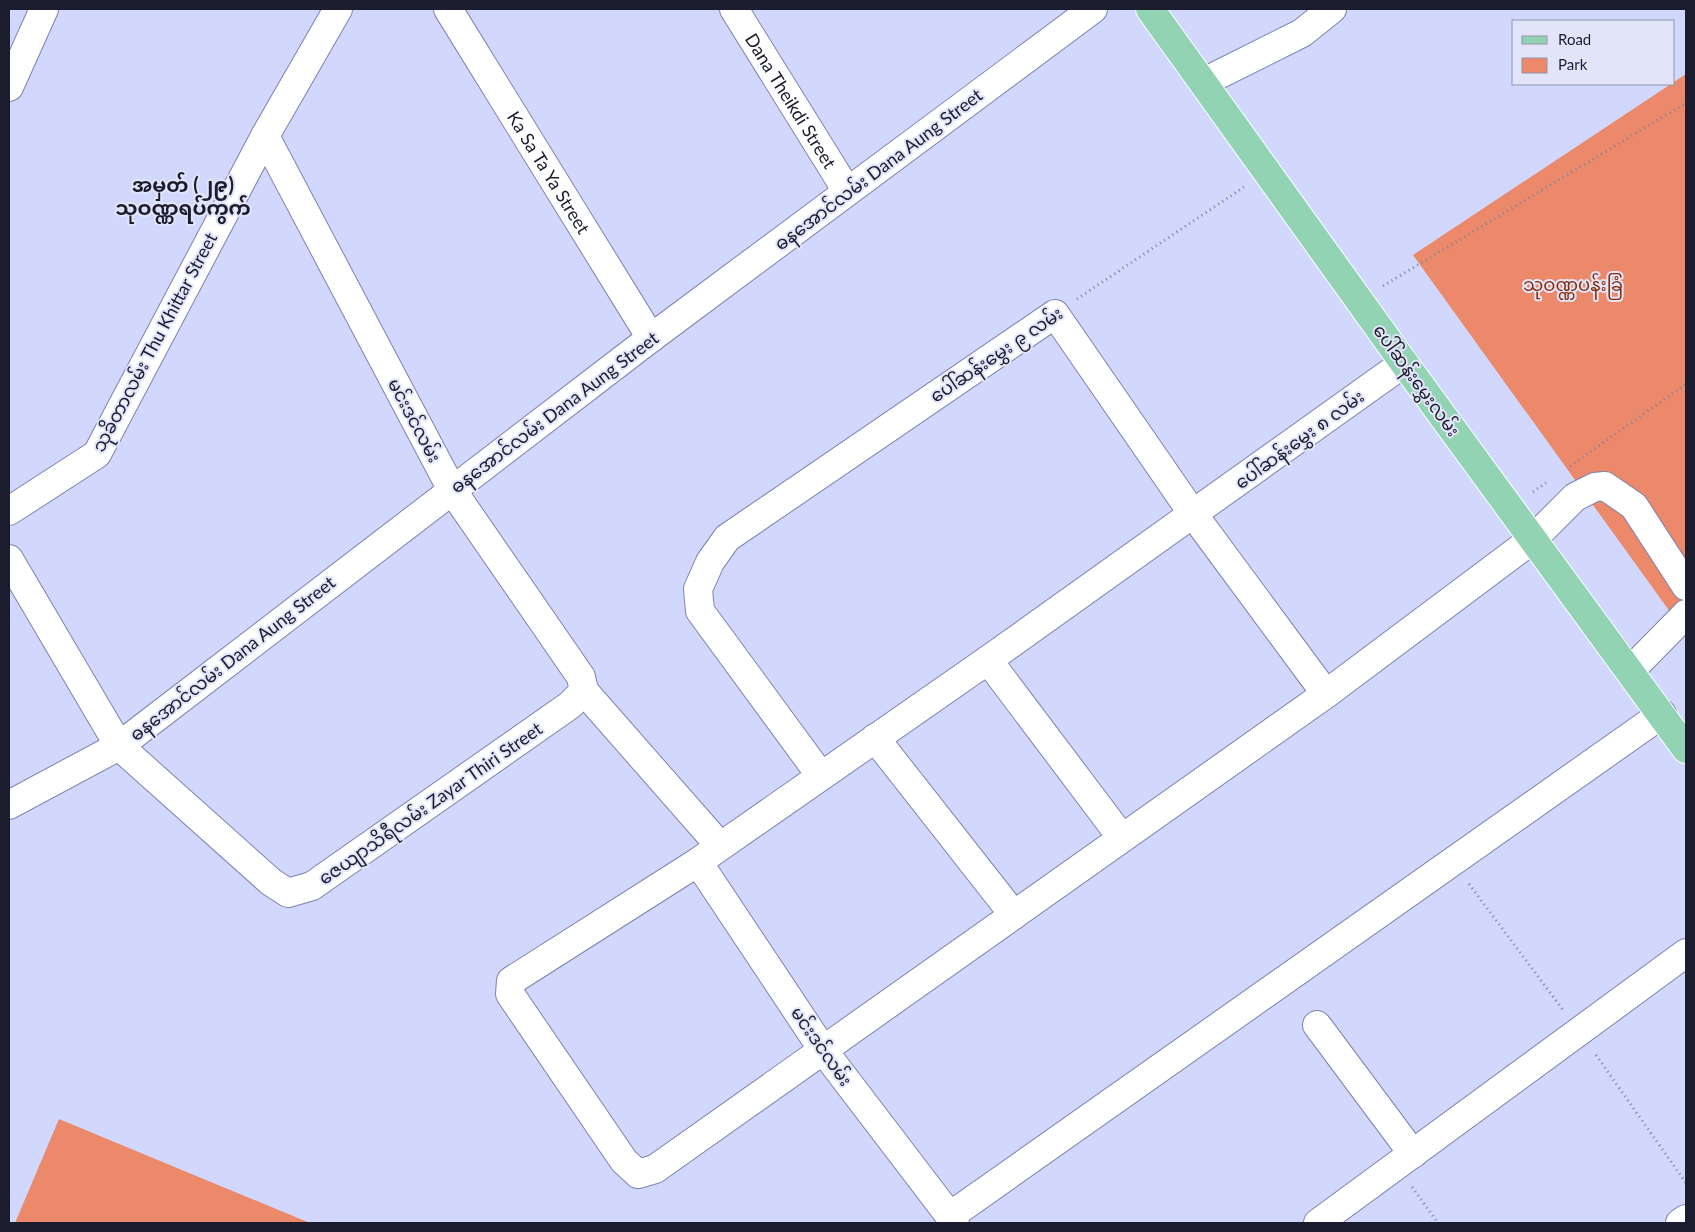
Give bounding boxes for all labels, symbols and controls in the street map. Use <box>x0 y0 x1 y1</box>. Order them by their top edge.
legend <box>1512 20 1675 85</box>
street label: Dana Theikdi Street <box>741 29 841 173</box>
text: Road <box>1558 30 1591 48</box>
text: Park <box>1558 55 1588 73</box>
street label: ဓနအောင်လမ်း Dana Aung Street <box>769 82 990 258</box>
street label: Ka Sa Ta Ya Street <box>503 107 595 238</box>
district label: အမှတ် (၂၉) သုဝဏ္ဏရပ်ကွက် <box>115 172 251 224</box>
street label: သုခိတာလမ်း Thu Khittar Street <box>85 227 226 458</box>
park label: သုဝဏ္ဏပန်းခြံ <box>1523 272 1623 300</box>
street label: ပေါ်ဆန်းမွှေး ၉ လမ်း <box>925 301 1069 411</box>
street label: ပေါ်ဆန်းမွှေးလမ်း <box>1365 319 1466 443</box>
street label: ဓနအောင်လမ်း Dana Aung Street <box>445 325 666 501</box>
street label: မင်းဒင်လမ်း <box>384 374 447 466</box>
street label: ပေါ်ဆန်းမွှေး ၈ လမ်း <box>1230 384 1371 497</box>
street label: ဓနအောင်လမ်း Dana Aung Street <box>124 570 343 749</box>
street label: ဇေယျာသိရီလမ်း Zayar Thiri Street <box>313 715 549 893</box>
street label: မင်းဒင်လမ်း <box>787 1001 858 1090</box>

